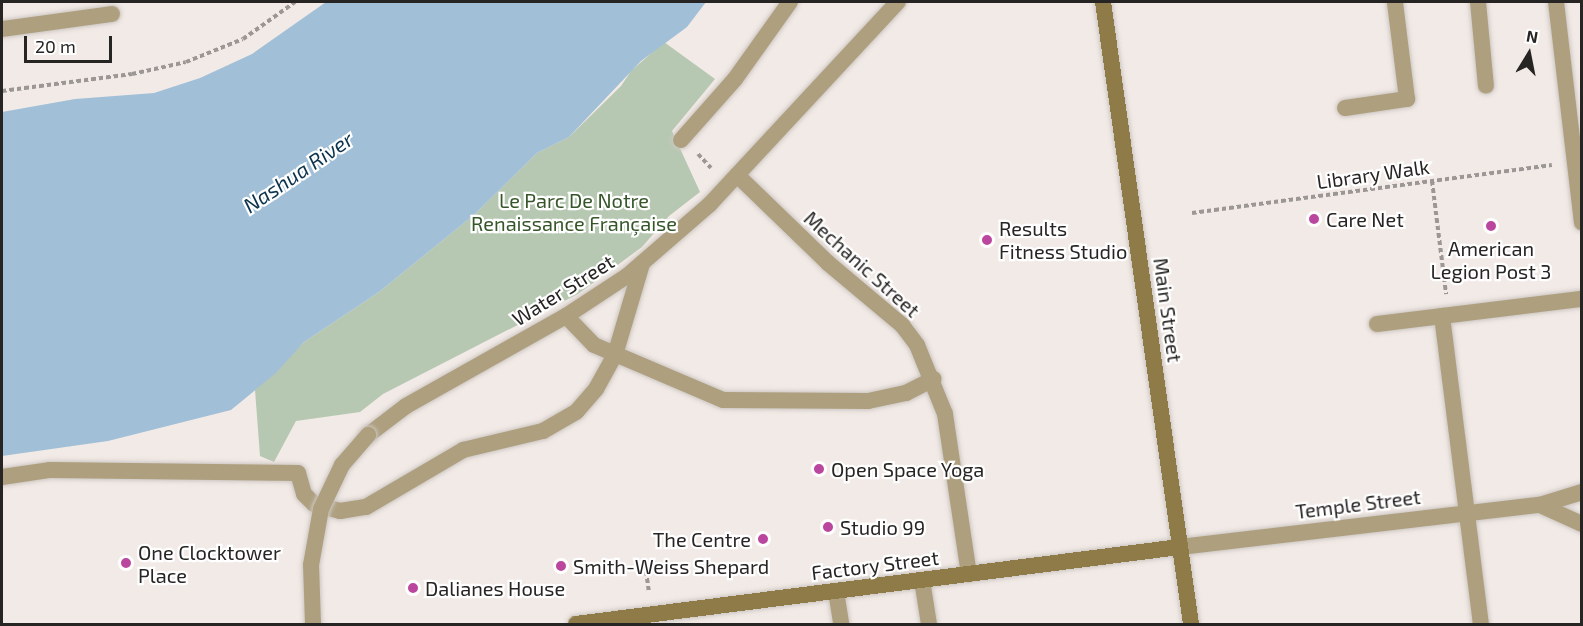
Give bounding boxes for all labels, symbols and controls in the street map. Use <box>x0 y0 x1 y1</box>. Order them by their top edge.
scale bar <box>27 24 116 62</box>
north arrow <box>1499 24 1559 84</box>
text: N <box>1525 25 1540 46</box>
text: 20 m <box>35 35 76 57</box>
water label: Nashua River <box>238 126 358 218</box>
street label: Library Walk <box>1315 154 1431 194</box>
park label: Le Parc De Notre Renaissance Française <box>471 188 677 235</box>
street label: Mechanic Street <box>799 206 925 322</box>
place label: Care Net <box>1326 207 1404 231</box>
marker: Care Net <box>1307 212 1321 226</box>
place label: Results Fitness Studio <box>999 216 1127 263</box>
marker: American Legion Post 3 <box>1484 219 1498 233</box>
marker: Results Fitness Studio <box>980 233 994 247</box>
place label: American Legion Post 3 <box>1431 236 1551 283</box>
street label: Water Street <box>507 249 619 331</box>
street label: Main Street <box>1149 256 1187 364</box>
place label: Open Space Yoga <box>831 457 985 481</box>
marker: Open Space Yoga <box>812 462 826 476</box>
street label: Temple Street <box>1294 484 1422 524</box>
place label: Studio 99 <box>840 515 925 539</box>
marker: Studio 99 <box>821 520 835 534</box>
place label: The Centre <box>653 527 751 551</box>
marker: The Centre <box>756 532 770 546</box>
place label: One Clocktower Place <box>138 540 281 587</box>
street label: Factory Street <box>810 545 940 585</box>
place label: Smith-Weiss Shepard <box>573 554 769 578</box>
marker: One Clocktower Place <box>119 556 133 570</box>
marker: Smith-Weiss Shepard <box>554 559 568 573</box>
place label: Dalianes House <box>425 576 565 600</box>
marker: Dalianes House <box>406 581 420 595</box>

